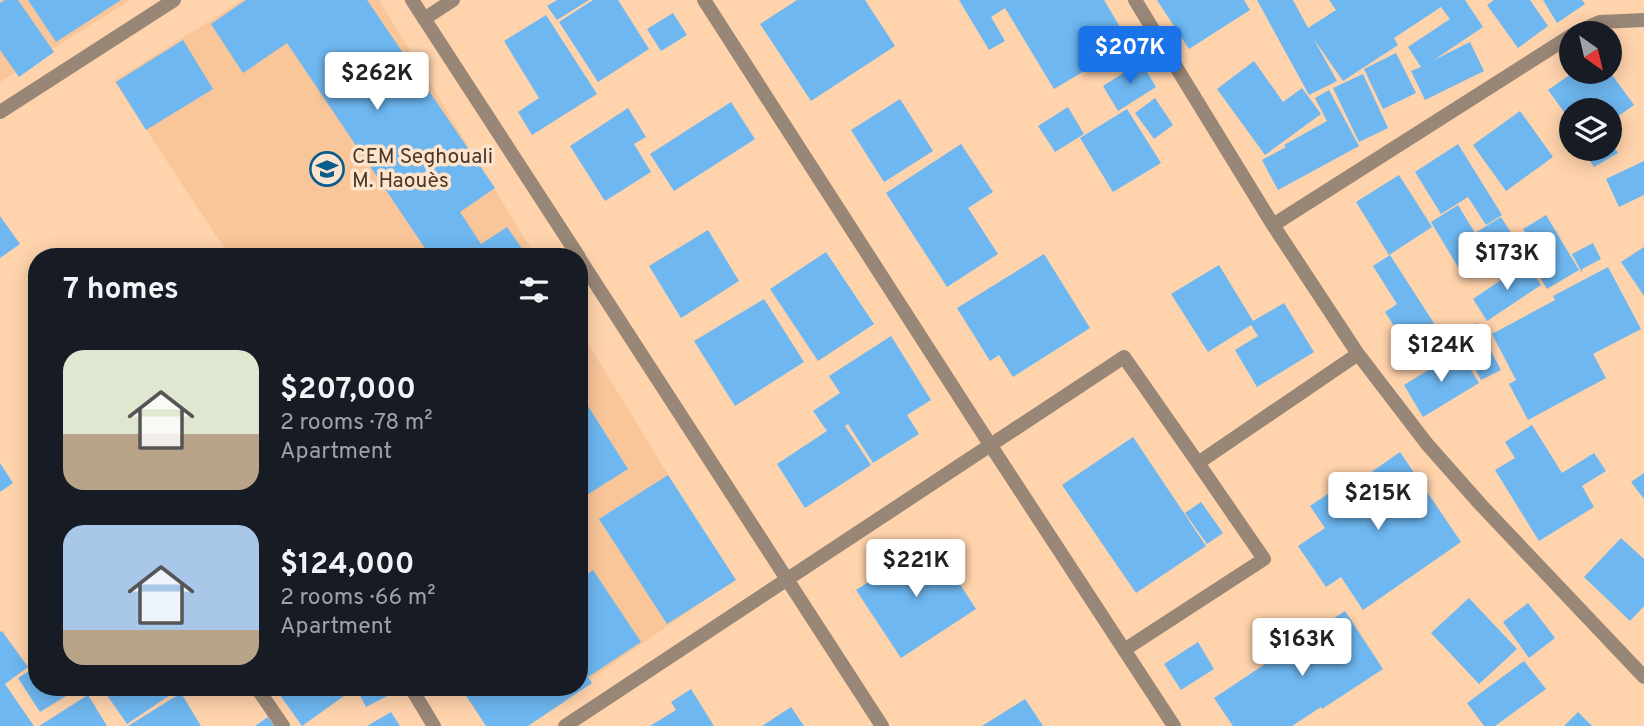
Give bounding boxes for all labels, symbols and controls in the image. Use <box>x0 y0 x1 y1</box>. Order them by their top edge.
north arrow <box>1559 21 1622 84</box>
map controls <box>1559 21 1622 161</box>
pin: $207K <box>1081 27 1179 86</box>
text: $207K <box>1094 34 1166 63</box>
pin: $262K <box>328 52 426 112</box>
text: $262K <box>341 60 413 89</box>
button: layers <box>1559 98 1622 161</box>
place label: CEM Seghouali M. Haouès <box>352 144 493 195</box>
school or university icon: CEM Seghouali M. Haouès <box>308 150 346 188</box>
pin: $173K <box>1458 232 1556 292</box>
text: $173K <box>1474 240 1540 269</box>
icon: filters <box>515 271 553 309</box>
text: 7 homes <box>63 272 179 309</box>
pin: $124K <box>1392 324 1490 384</box>
text: $124K <box>1407 332 1475 361</box>
text: $207,000 <box>280 372 416 409</box>
icon: home <box>119 378 203 462</box>
text: 2 rooms · 78 m² <box>280 409 433 438</box>
text: Apartment <box>280 438 392 467</box>
pin: $215K <box>1329 472 1427 532</box>
text: $215K <box>1344 480 1412 509</box>
pin: $221K <box>867 540 965 599</box>
text: $124,000 <box>280 547 415 584</box>
text: $221K <box>882 547 950 576</box>
icon: home <box>119 553 203 637</box>
text: 2 rooms · 66 m² <box>280 584 436 613</box>
text: Apartment <box>280 613 392 642</box>
pin: $163K <box>1253 618 1351 678</box>
text: $163K <box>1268 626 1336 655</box>

